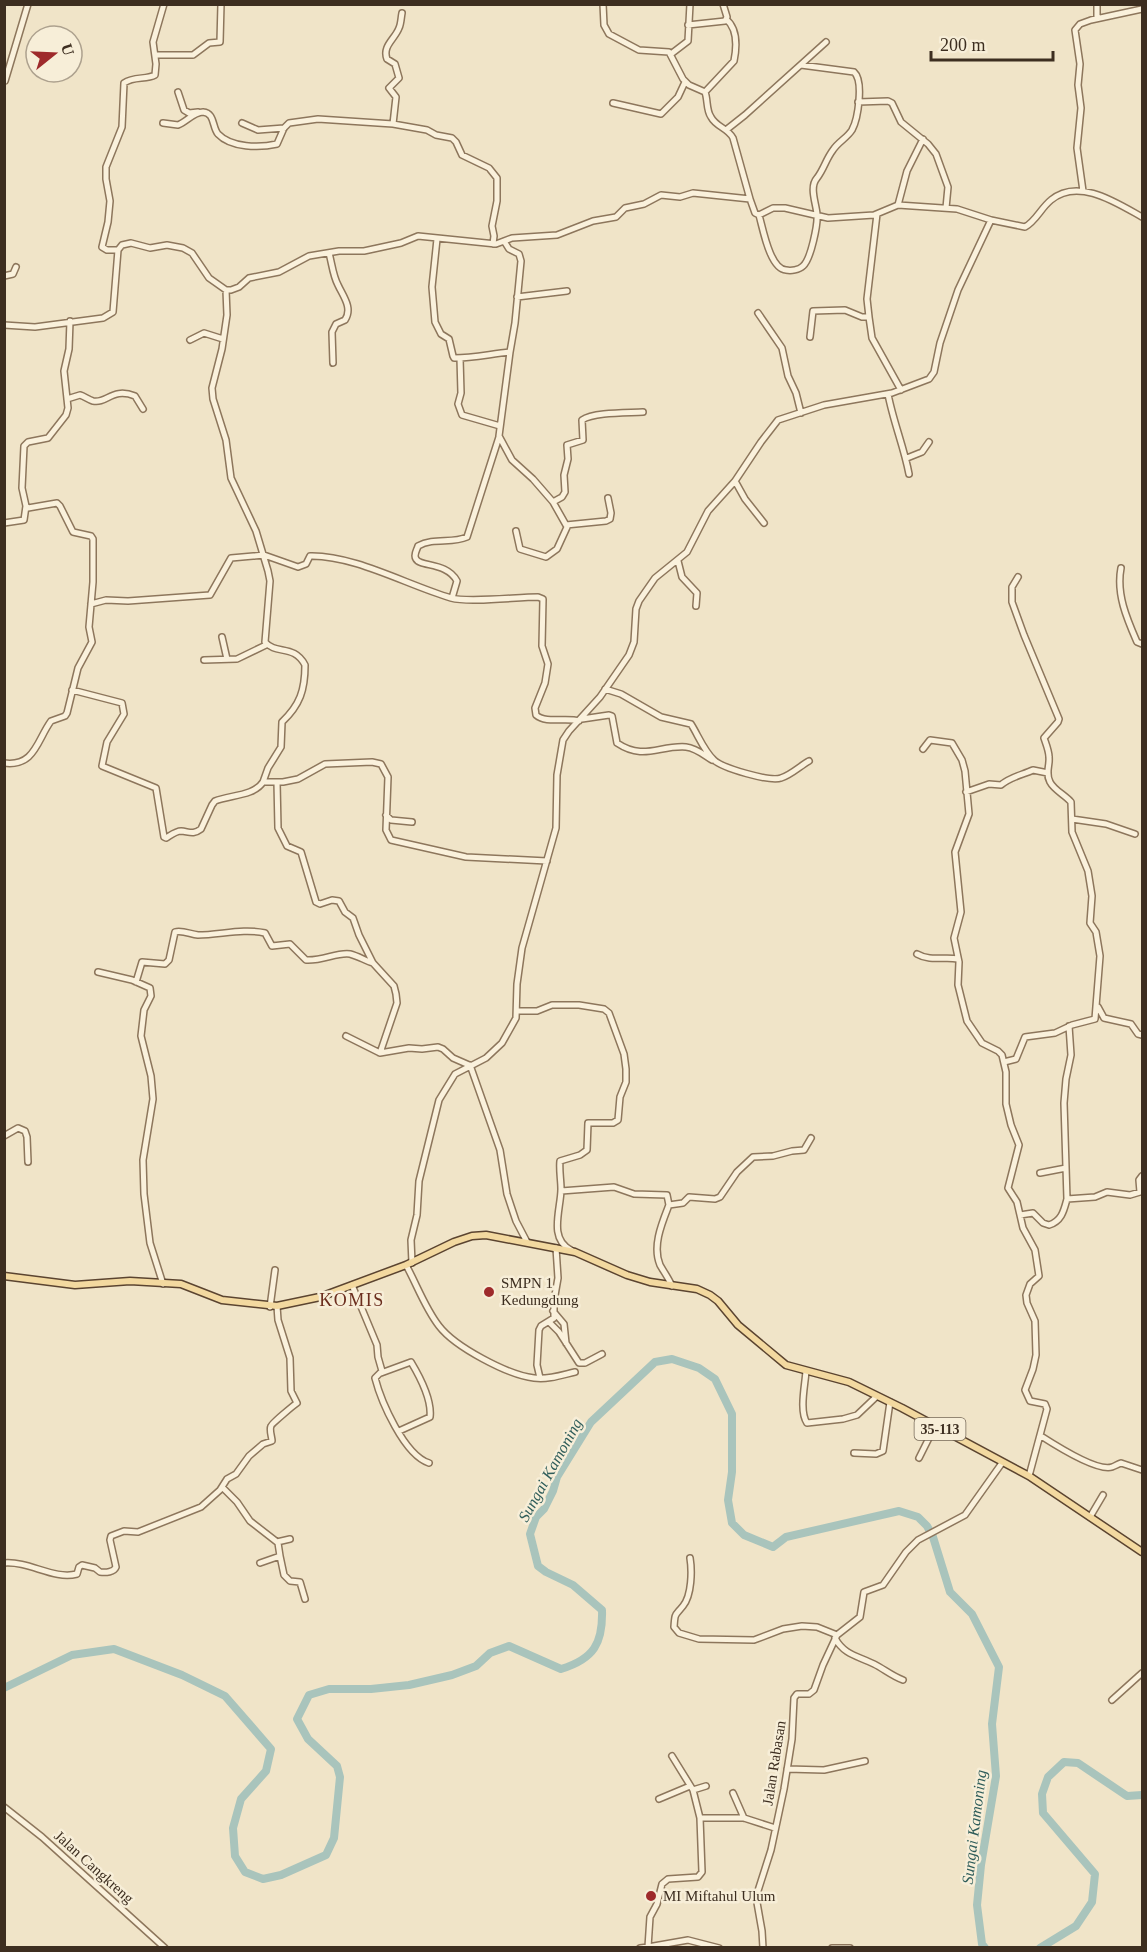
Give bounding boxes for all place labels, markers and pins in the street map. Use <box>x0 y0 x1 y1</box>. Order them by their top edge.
place label: SMPN 1 Kedungdung <box>501 1275 579 1308</box>
marker: SMPN 1 Kedungdung <box>482 1285 496 1299</box>
place label: MI Miftahul Ulum <box>663 1888 776 1904</box>
marker: MI Miftahul Ulum <box>644 1889 658 1903</box>

